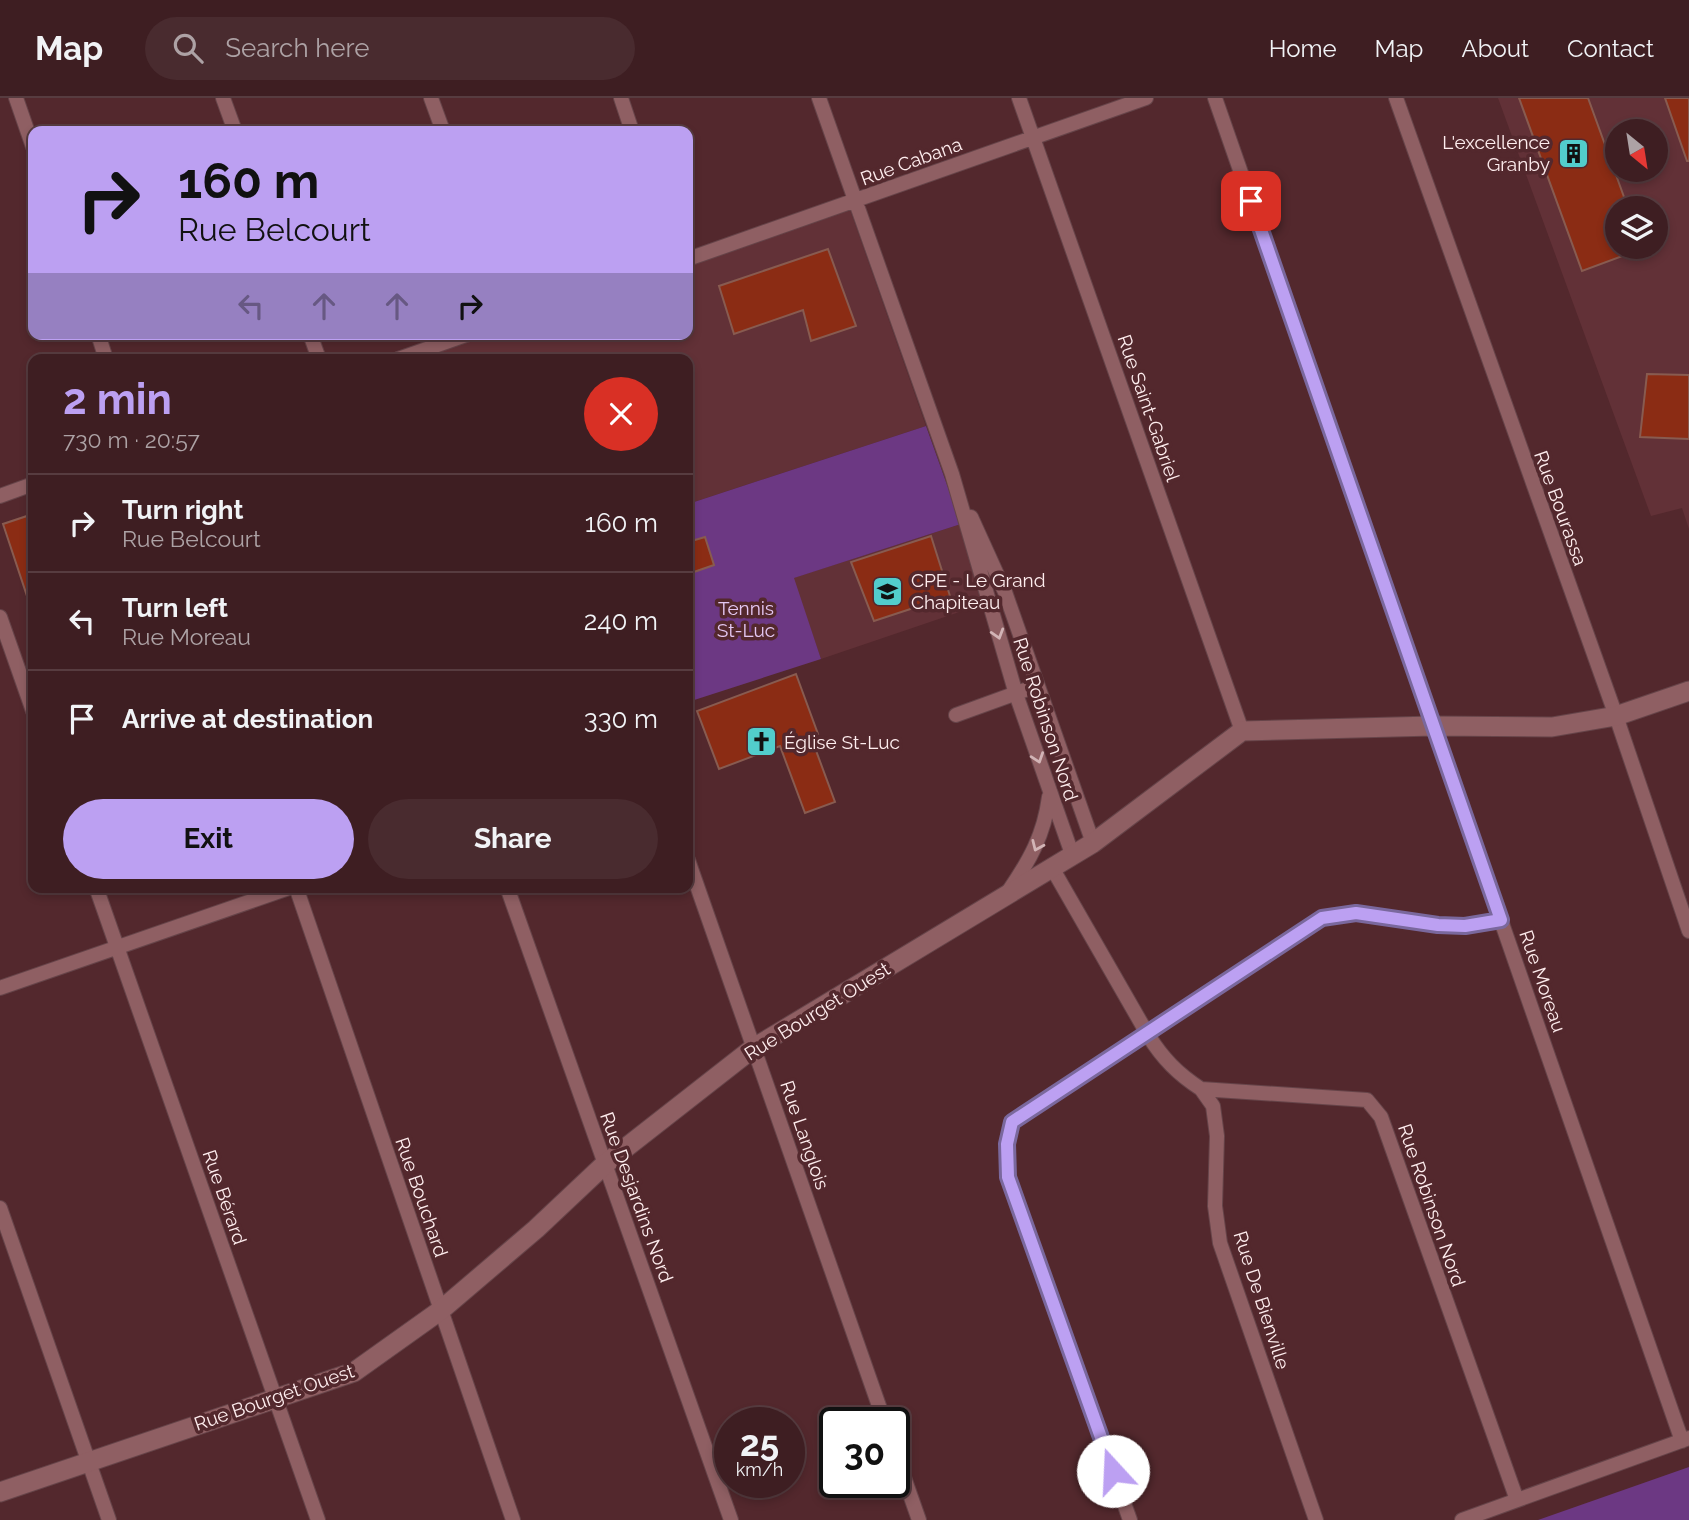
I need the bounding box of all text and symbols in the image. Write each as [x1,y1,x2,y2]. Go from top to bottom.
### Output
search box [145,17,635,80]
text: Map [35,29,103,68]
icon: search [169,29,207,67]
text: Search here [225,33,370,63]
text: Home [1269,34,1337,63]
text: Map [1375,34,1423,63]
text: About [1461,34,1529,63]
text: Contact [1567,34,1654,63]
north arrow [1605,119,1668,182]
map controls [1605,119,1668,259]
place label: L'excellence Granby [1442,131,1550,175]
street label: Rue Cabana [857,132,965,190]
building icon: L'excellence Granby [1556,136,1590,170]
text: 160 m [178,152,319,209]
icon: right [63,154,154,245]
pin [1221,171,1281,231]
icon: arrive [1232,182,1270,220]
button: layers [1605,196,1668,259]
text: Rue Belcourt [178,211,371,248]
icon: left [232,287,270,325]
icon: ahead [305,287,343,325]
icon: ahead [378,287,416,325]
icon: right [451,287,489,325]
street label: Rue Saint-Gabriel [1114,332,1185,485]
text: 2 min [63,375,172,424]
button: close [584,377,658,451]
text: 730 m · 20:57 [63,426,200,453]
street label: Rue Bourassa [1530,448,1592,568]
text: Turn right [122,495,243,525]
icon: right [63,504,101,542]
text: 160 m [585,508,658,538]
text: Rue Belcourt [122,525,261,552]
place label: CPE - Le Grand Chapiteau [911,569,1045,613]
school or university icon: CPE - Le Grand Chapiteau [871,574,905,608]
text: Turn left [122,593,228,623]
park label: Tennis St-Luc [717,597,775,641]
icon: left [63,602,101,640]
text: 240 m [584,606,658,636]
text: Rue Moreau [122,623,251,650]
one-way arrow [989,627,1004,639]
street label: Rue Robinson Nord [1009,635,1083,803]
icon: arrive [63,700,101,738]
text: Arrive at destination [122,704,373,734]
text: 330 m [584,704,658,734]
church icon: Église St-Luc [744,725,778,759]
place label: Église St-Luc [784,731,900,753]
one-way arrow [1030,752,1044,764]
button: Exit [63,799,354,879]
button: Share [368,799,658,879]
one-way arrow [1031,839,1045,851]
street label: Rue Moreau [1515,927,1571,1035]
street label: Rue Bourget Ouest [740,957,894,1065]
street label: Rue Langlois [776,1078,834,1192]
street label: Rue Desjardins Nord [596,1109,678,1285]
street label: Rue Robinson Nord [1394,1121,1470,1289]
street label: Rue Bouchard [391,1134,453,1260]
street label: Rue Bérard [199,1147,251,1247]
street label: Rue De Bienville [1229,1228,1295,1372]
street label: Rue Bourget Ouest [191,1359,357,1435]
speed limit sign: 30 [819,1407,910,1498]
text: 25 [740,1423,779,1464]
position arrow [1076,1434,1150,1508]
text: km/h [736,1459,783,1480]

